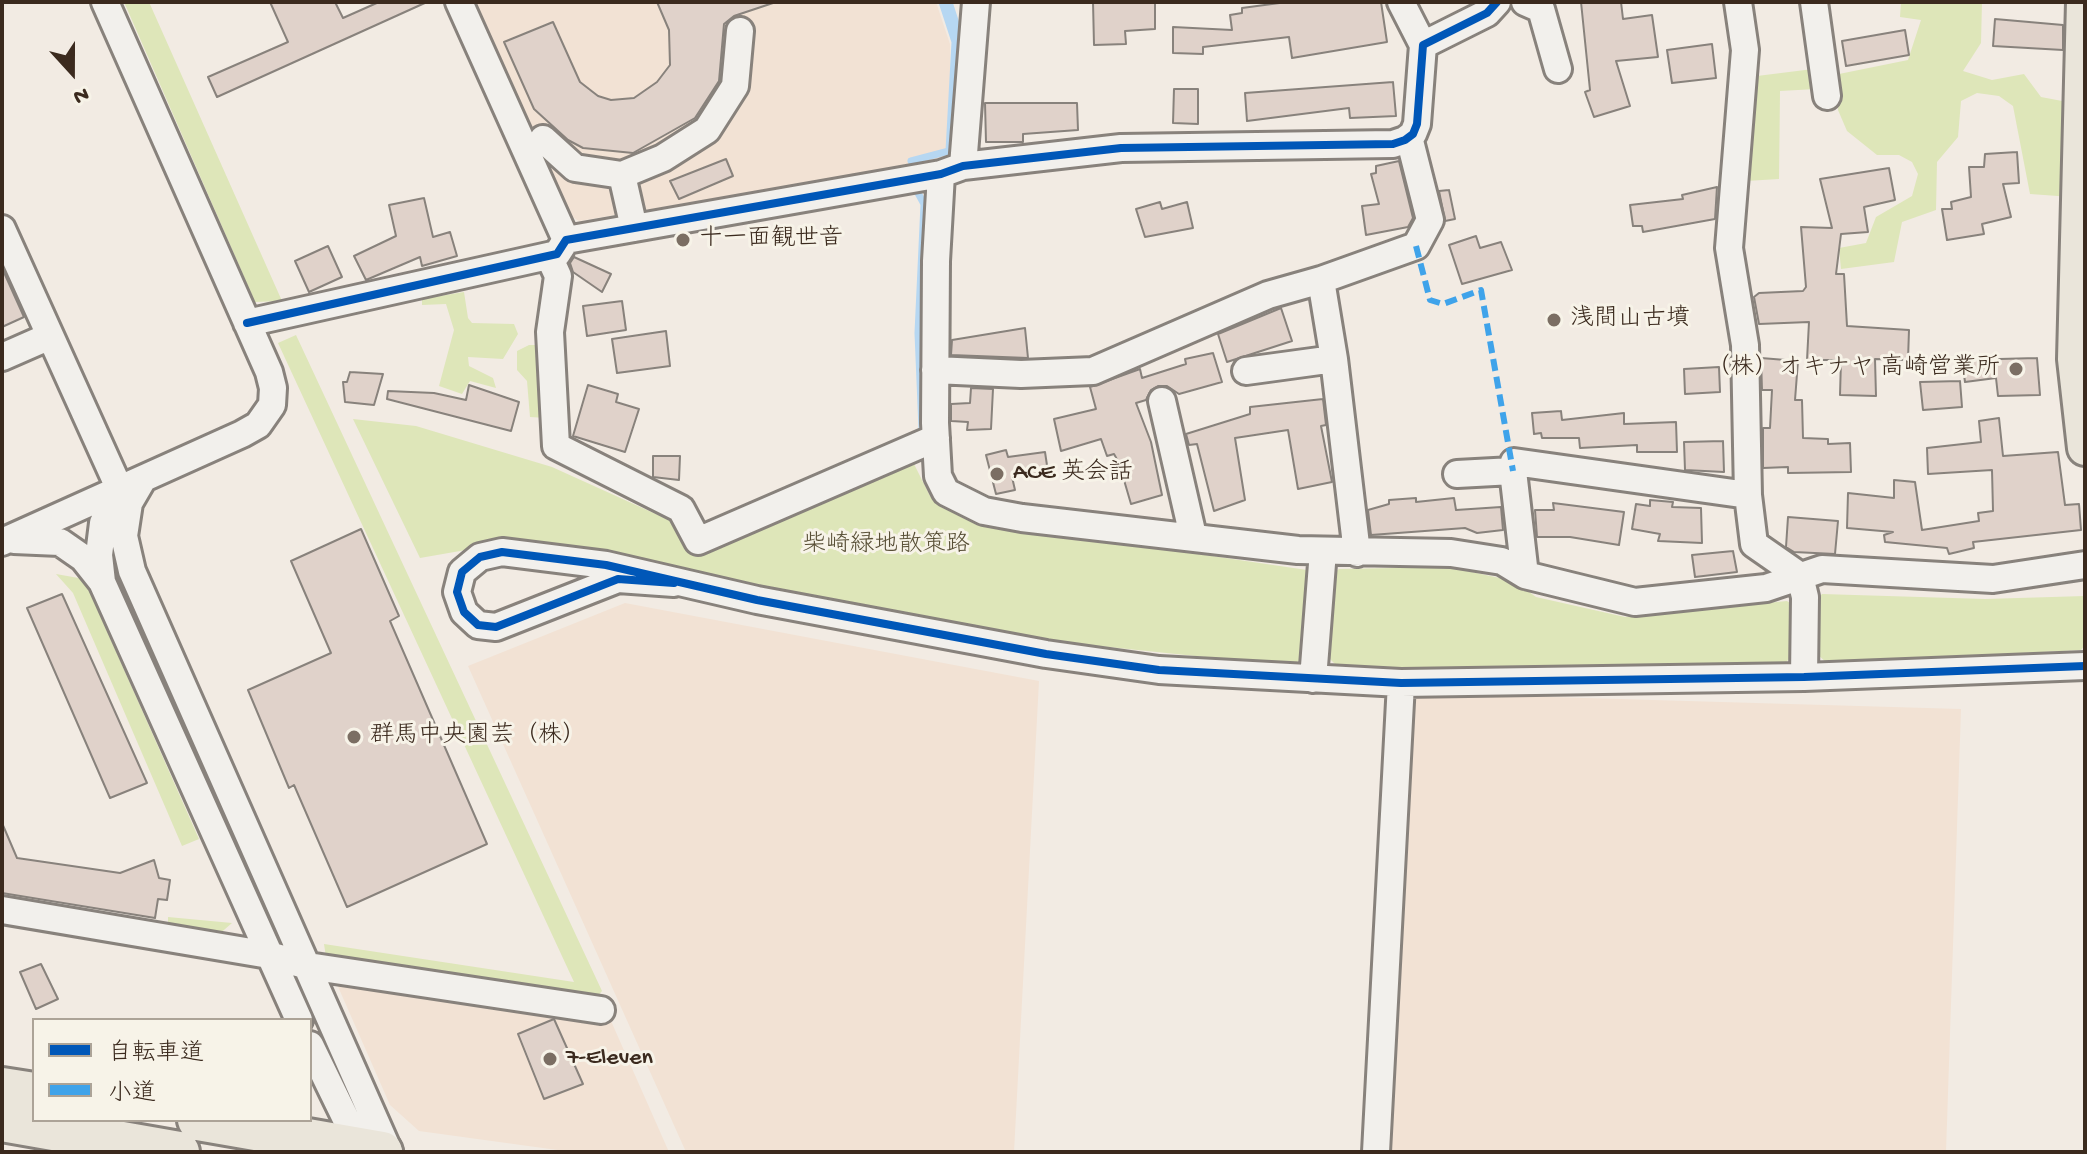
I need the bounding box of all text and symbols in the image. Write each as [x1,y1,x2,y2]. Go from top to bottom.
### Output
north arrow [32,32,112,112]
text: N [69,80,92,109]
place label: 十一面観世音 [699,226,843,254]
marker: 十一面観世音 [674,231,692,249]
place label: 浅間山古墳 [1570,306,1690,334]
marker: 浅間山古墳 [1545,311,1563,329]
place label: （株）オキナヤ 高崎営業所 [1706,355,2000,383]
marker: （株）オキナヤ 高崎営業所 [2007,360,2025,378]
place label: ACE 英会話 [1013,460,1133,488]
marker: ACE 英会話 [988,465,1006,483]
park label: 柴崎緑地散策路 [802,532,970,560]
place label: 群馬中央園芸（株） [370,723,586,751]
marker: 群馬中央園芸（株） [345,728,363,746]
legend [32,1018,312,1122]
text: 自転車道 [108,1040,204,1069]
place label: 7-Eleven [566,1045,653,1073]
marker: 7-Eleven [541,1050,559,1068]
text: 小道 [108,1080,156,1109]

